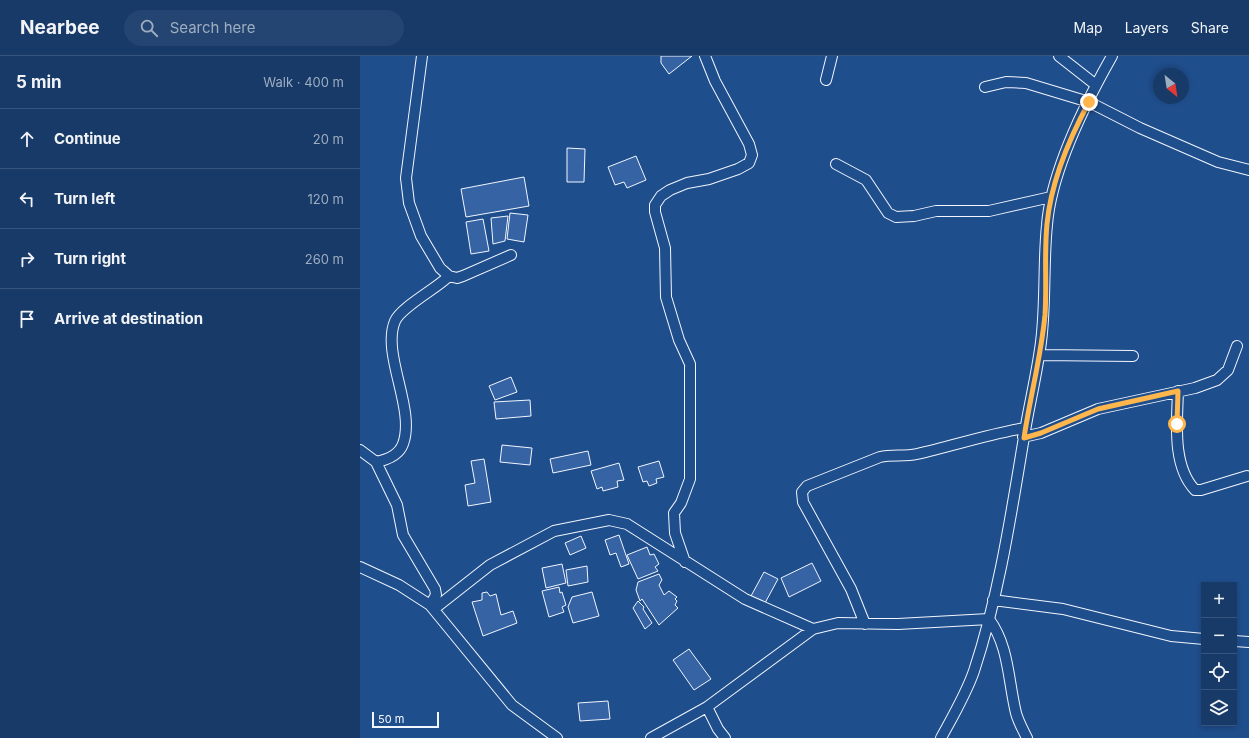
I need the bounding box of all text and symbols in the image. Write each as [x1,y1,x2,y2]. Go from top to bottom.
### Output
search box [124,10,404,46]
text: Nearbee [20,16,100,39]
icon: search [138,17,160,39]
text: Search here [170,18,255,37]
text: Map [1074,19,1103,36]
text: Layers [1125,19,1169,36]
text: Share [1191,19,1229,36]
north arrow [1153,68,1189,104]
text: 5 min [16,72,62,92]
text: Walk · 400 m [263,74,344,90]
route end [1080,93,1098,111]
icon: ahead [16,128,38,150]
text: Continue [54,129,121,148]
text: 20 m [313,131,344,147]
icon: left [16,188,38,210]
text: Turn left [54,189,115,208]
text: 120 m [308,191,344,207]
icon: right [16,248,38,270]
text: Turn right [54,249,126,268]
text: 260 m [305,251,344,267]
icon: arrive [16,308,38,330]
text: Arrive at destination [54,309,203,328]
route start [1168,415,1186,433]
map controls [1201,582,1237,726]
button: + [1201,582,1237,618]
button: − [1201,618,1237,654]
button: locate [1201,654,1237,690]
button: layers [1201,690,1237,726]
scale bar [372,710,439,729]
text: 50 m [378,712,404,726]

